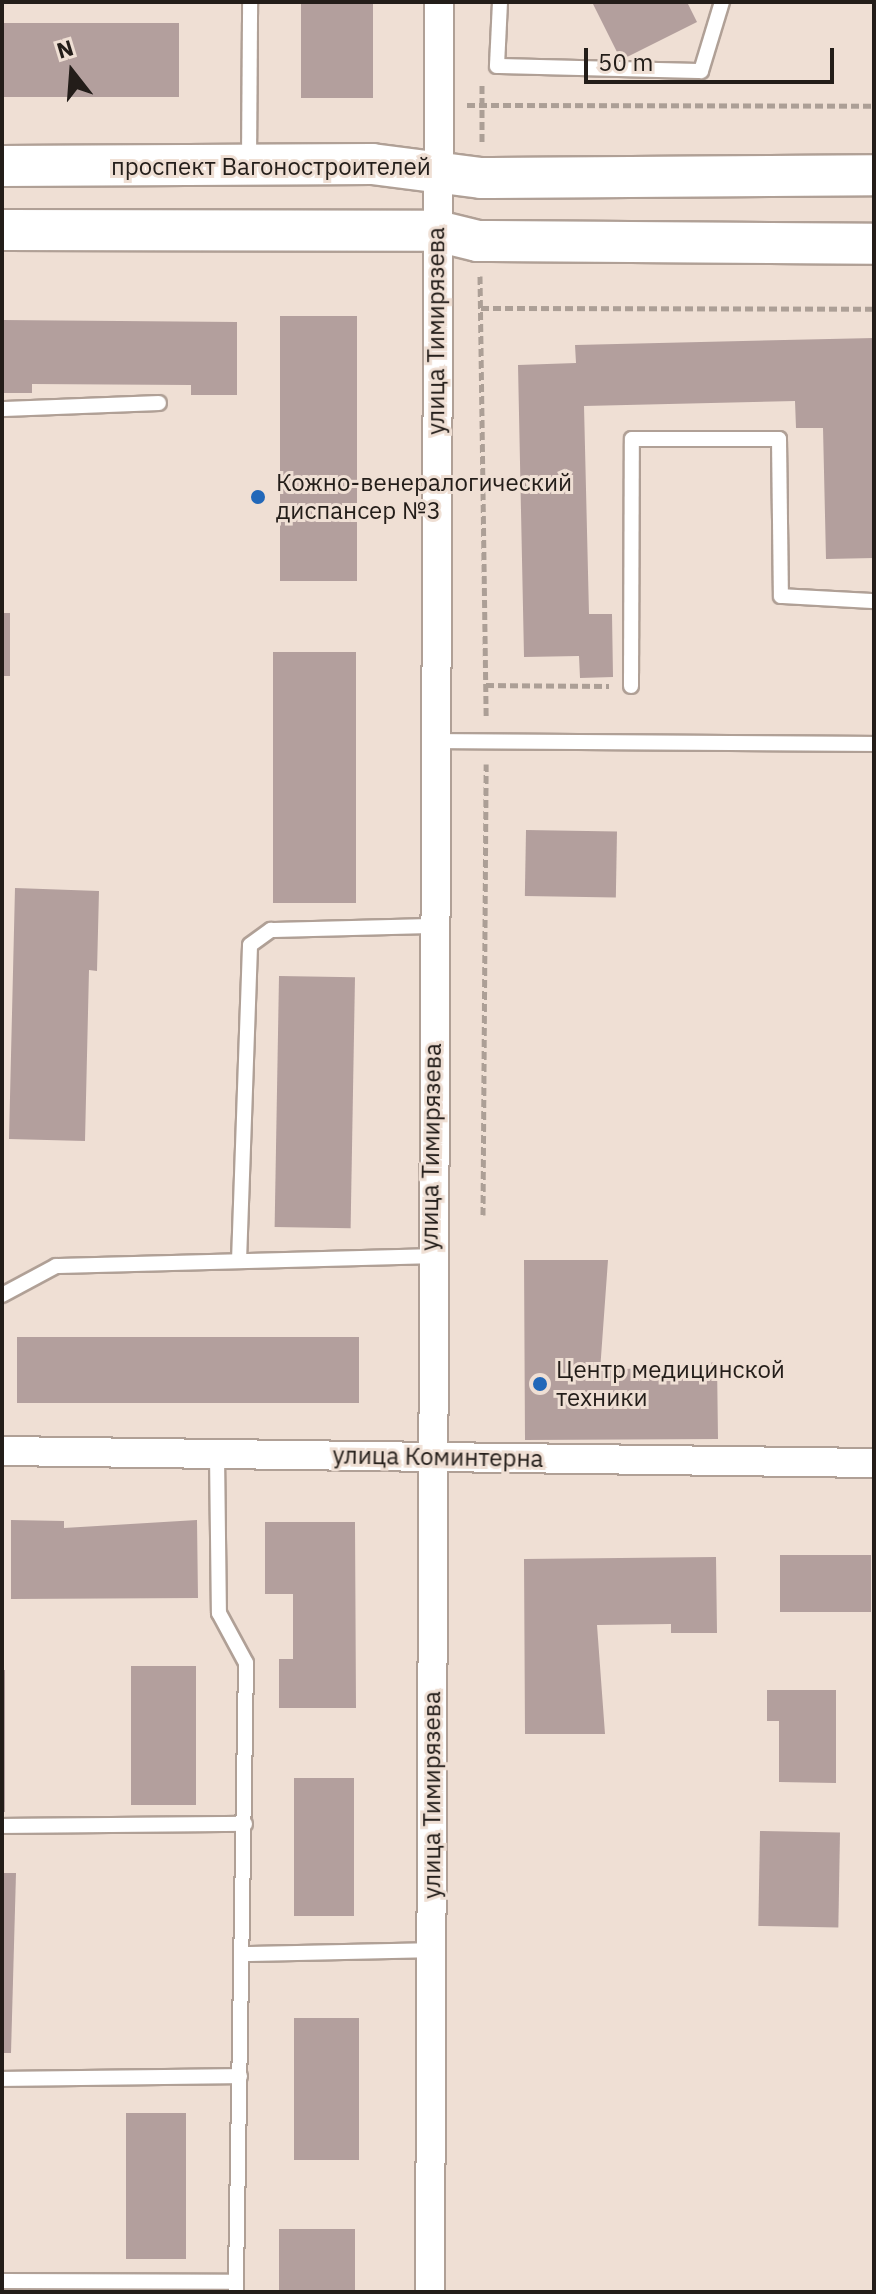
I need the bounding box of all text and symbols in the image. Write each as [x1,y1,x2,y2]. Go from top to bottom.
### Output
north arrow [32,32,112,112]
text: N [53,32,77,65]
scale bar [588,32,838,82]
text: 50 m [598,46,653,78]
street label: проспект Вагоностроителей [111,153,431,181]
street label: улица Тимирязева [422,227,450,435]
place label: Кожно-венералогический диспансер №3 [276,469,572,525]
marker: Кожно-венералогический диспансер №3 [247,486,269,508]
street label: улица Тимирязева [415,1043,447,1251]
place label: Центр медицинской техники [556,1356,785,1412]
marker: Центр медицинской техники [531,1375,549,1393]
street label: улица Коминтерна [332,1441,544,1473]
street label: улица Тимирязева [418,1691,446,1899]

